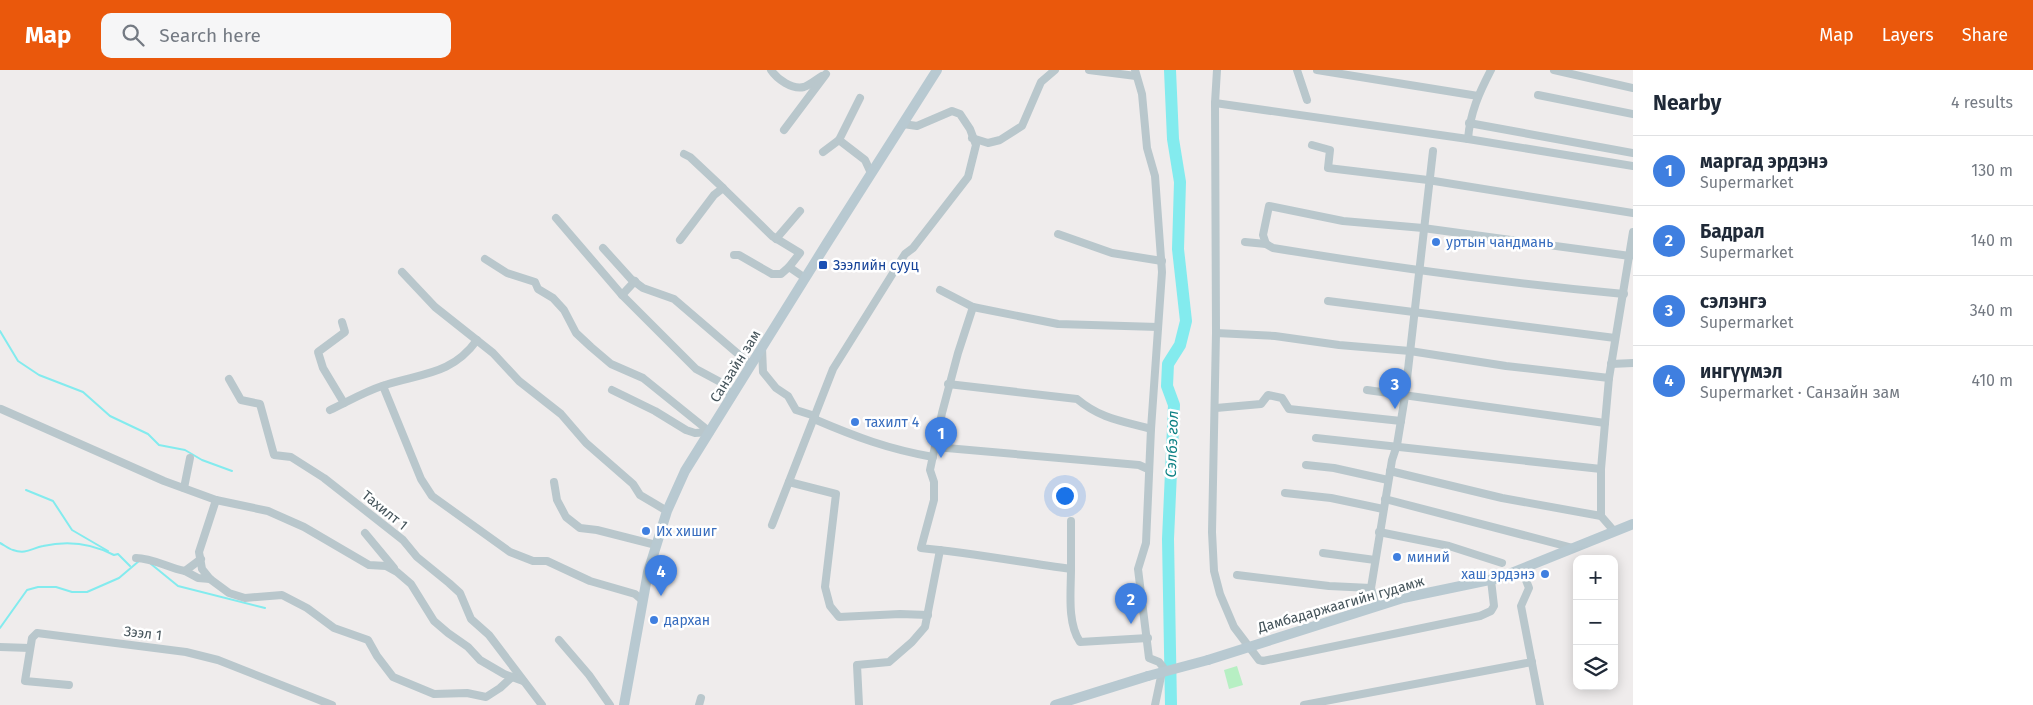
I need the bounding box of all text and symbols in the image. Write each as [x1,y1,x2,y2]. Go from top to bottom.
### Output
search box [101,13,451,58]
text: Map [25,21,71,49]
icon: search [119,21,147,49]
text: Search here [159,24,261,47]
text: Map [1819,24,1854,46]
text: Layers [1882,24,1934,46]
text: Share [1962,24,2008,46]
text: Nearby [1653,90,1721,116]
text: 4 results [1951,93,2013,112]
text: маргад эрдэнэ [1700,150,1828,173]
text: 1 [1665,161,1673,180]
text: 130 m [1971,161,2013,180]
text: Supermarket [1700,173,1794,192]
text: Бадрал [1700,220,1765,243]
text: 2 [1665,231,1673,250]
text: 140 m [1971,231,2013,250]
place label: уртын чандмань [1446,234,1554,251]
marker: уртын чандмань [1430,236,1442,248]
text: Supermarket [1700,243,1794,262]
place label: Зээлийн сууц [833,257,919,274]
marker: Зээлийн сууц [817,259,829,271]
text: сэлэнгэ [1700,290,1767,313]
text: 3 [1665,301,1673,320]
text: 340 m [1970,301,2013,320]
text: Supermarket [1700,313,1794,332]
street label: Санзайн зам [706,327,764,406]
text: ингүүмэл [1700,360,1783,383]
pin: 3 [1379,368,1411,409]
text: 4 [1664,371,1674,390]
text: 410 m [1972,371,2013,390]
text: Supermarket · Санзайн зам [1700,383,1900,402]
water label: Сэлбэ гол [1162,410,1182,478]
place label: тахилт 4 [865,414,920,431]
marker: тахилт 4 [849,416,861,428]
pin: 1 [925,417,957,458]
your location [1052,483,1078,509]
street label: Тахилт 1 [359,487,411,534]
place label: Их хишиг [656,523,717,540]
marker: Их хишиг [640,525,652,537]
place label: миний [1407,549,1450,566]
marker: миний [1391,551,1403,563]
pin: 4 [645,555,677,596]
map controls [1573,555,1618,690]
button: + [1573,555,1618,600]
place label: хаш эрдэнэ [1461,566,1535,583]
marker: хаш эрдэнэ [1539,568,1551,580]
street label: Дамбадаржаагийн гудамж [1255,573,1426,637]
pin: 2 [1115,583,1147,624]
button: − [1573,600,1618,645]
place label: дархан [664,612,710,629]
marker: дархан [648,614,660,626]
street label: Зээл 1 [123,623,163,644]
button: layers [1573,645,1618,690]

